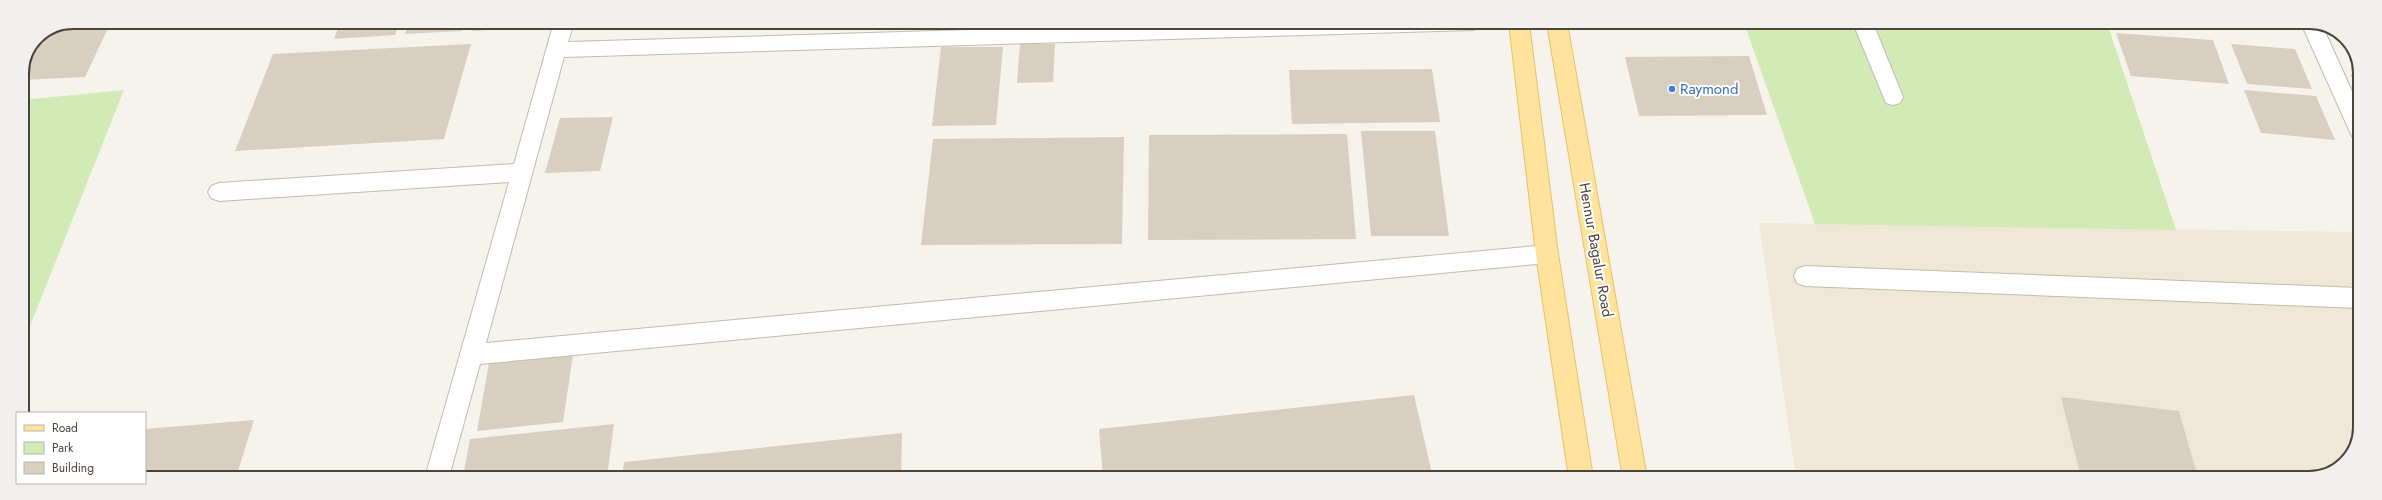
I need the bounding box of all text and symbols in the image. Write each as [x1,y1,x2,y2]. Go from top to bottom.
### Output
place label: Raymond [1680,78,1738,100]
marker: Raymond [1667,84,1677,94]
street label: Hennur Bagalur Road [1573,181,1619,319]
legend [16,412,146,484]
text: Road [52,419,78,437]
text: Park [52,439,74,457]
text: Building [52,459,94,477]

